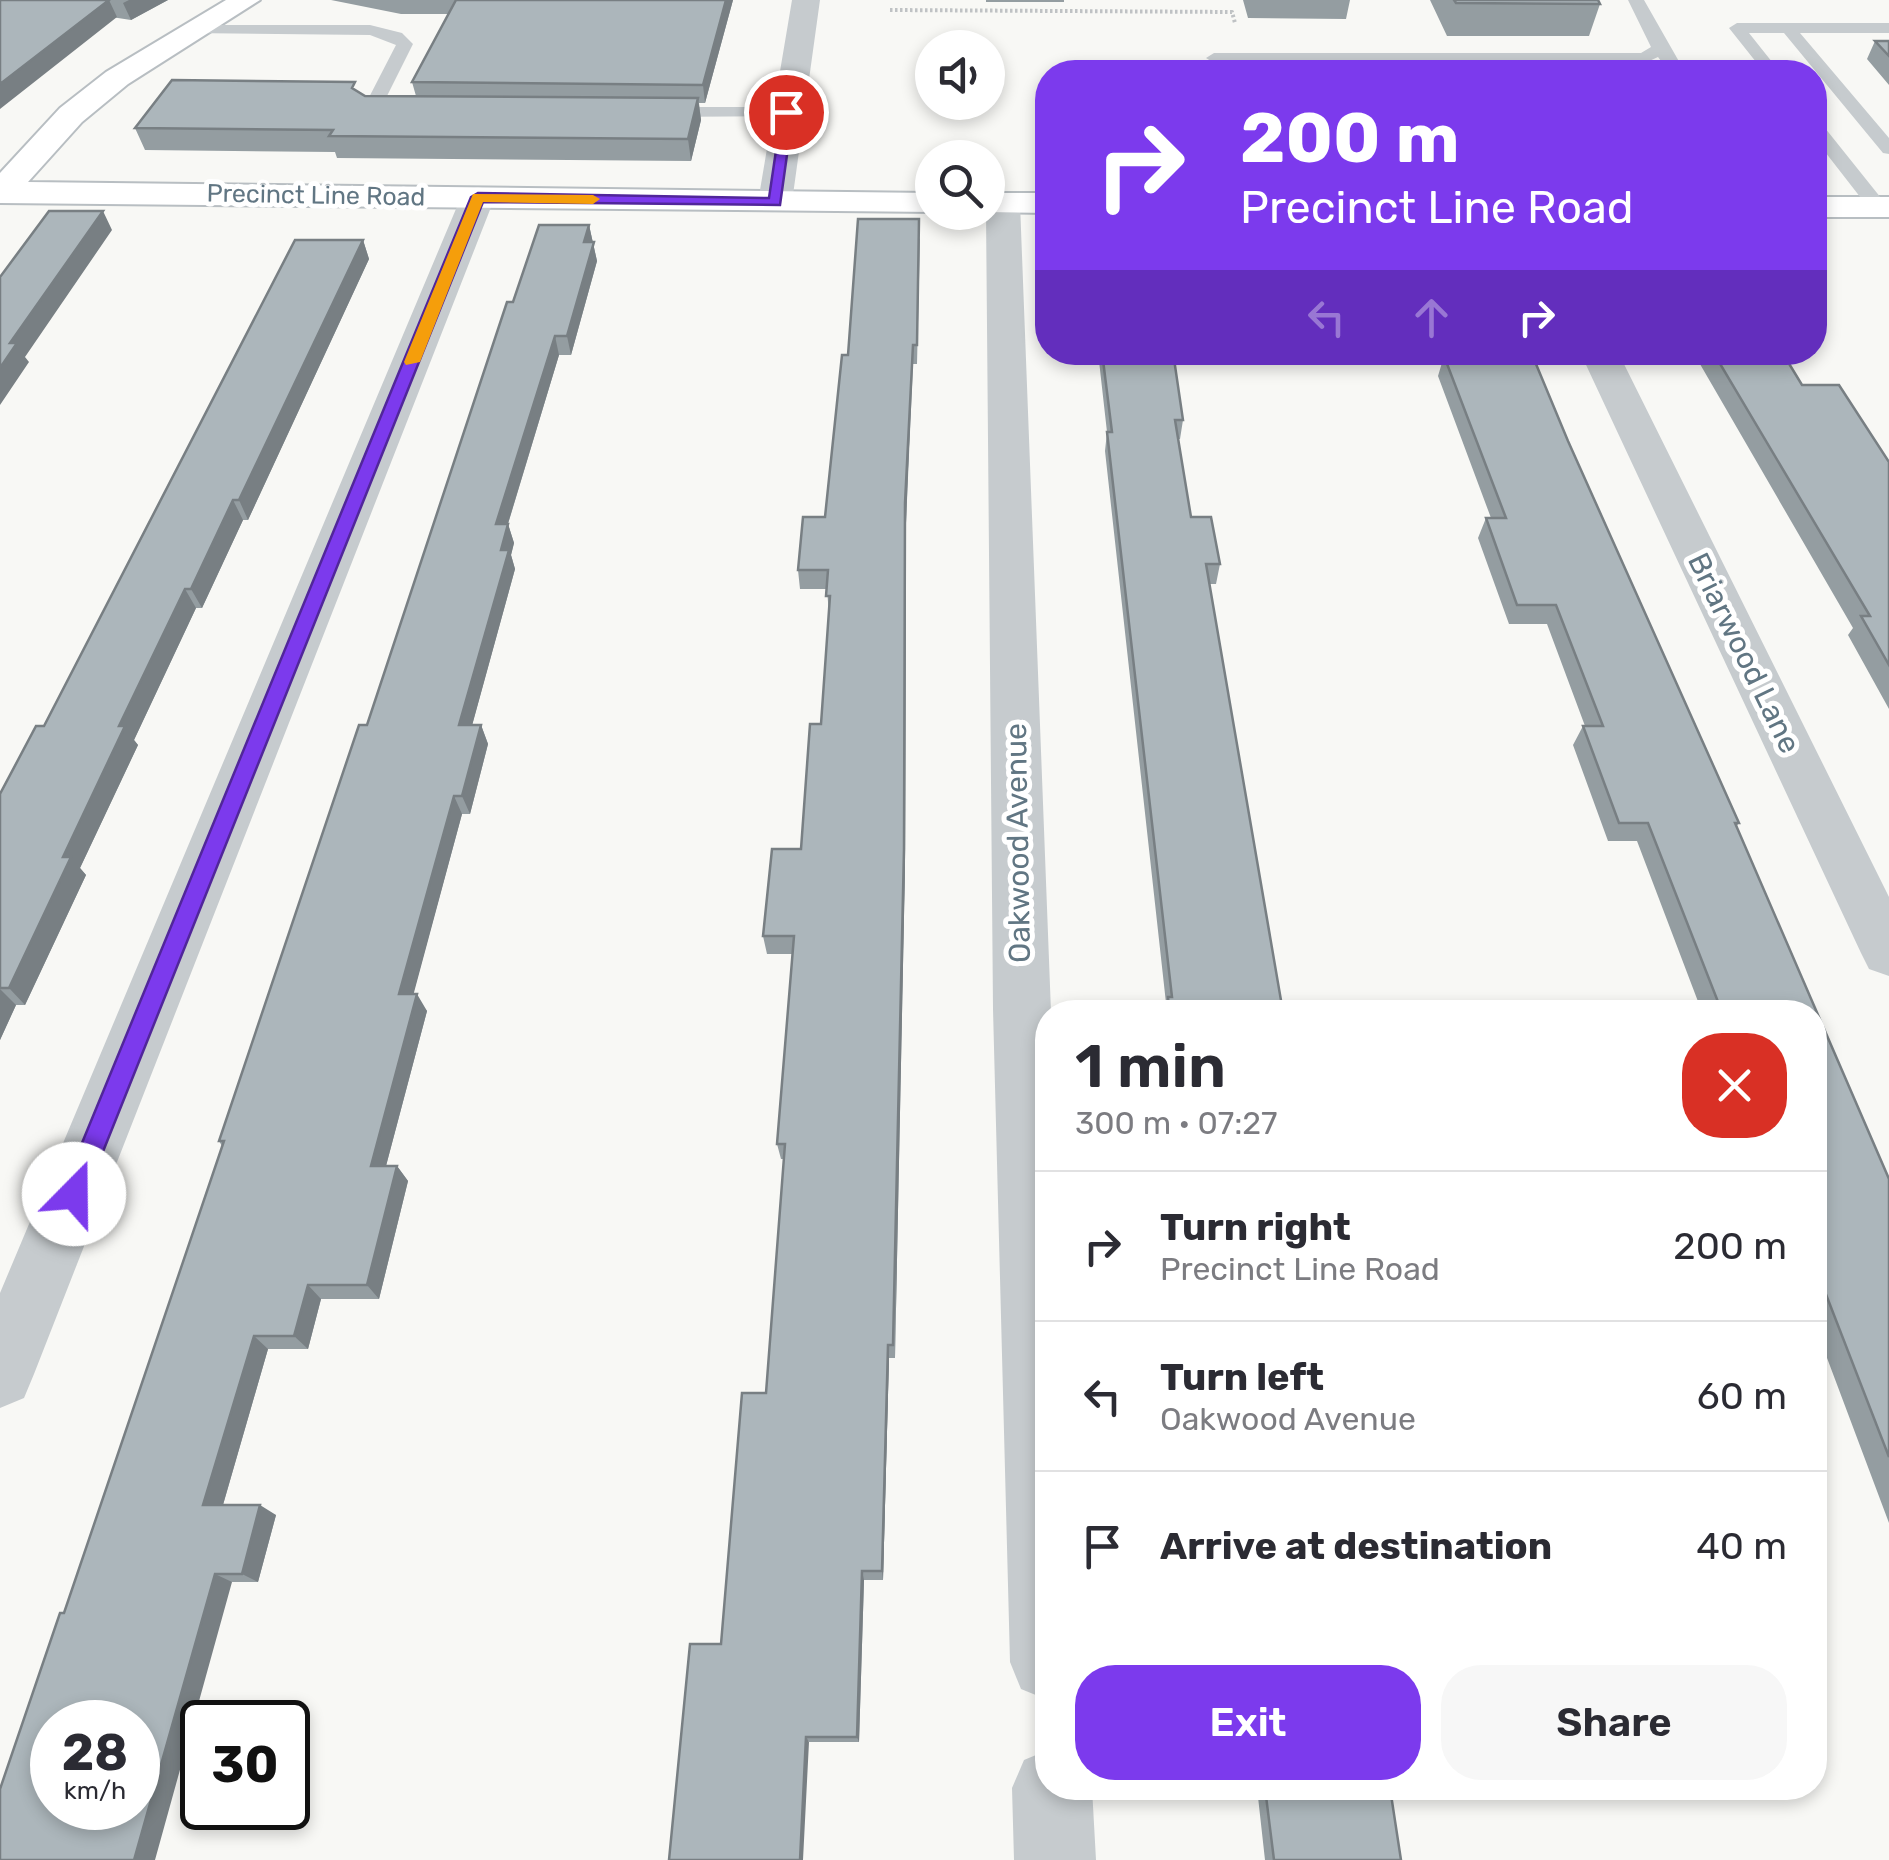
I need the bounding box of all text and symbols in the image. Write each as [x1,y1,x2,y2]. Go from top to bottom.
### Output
map controls [915,30,1005,230]
button: sound [915,30,1005,120]
pin [744,70,829,155]
icon: arrive [759,85,814,140]
text: 200 m [1240,97,1460,180]
icon: right [1075,100,1205,230]
button: search [915,140,1005,230]
street label: Precinct Line Road [206,179,426,211]
text: Precinct Line Road [1240,181,1634,234]
icon: left [1299,290,1354,345]
icon: ahead [1404,290,1459,345]
icon: right [1509,290,1564,345]
street label: Briarwood Lane [1680,547,1808,759]
street label: Oakwood Avenue [998,723,1038,963]
text: 1 min [1075,1031,1226,1102]
button: close [1682,1033,1787,1138]
text: 300 m · 07:27 [1075,1104,1278,1142]
position arrow [22,1142,126,1246]
text: Turn right [1160,1204,1351,1250]
icon: right [1075,1219,1130,1274]
text: 200 m [1673,1223,1787,1269]
text: Precinct Line Road [1160,1250,1440,1288]
text: Turn left [1160,1354,1324,1400]
icon: left [1075,1369,1130,1424]
text: 60 m [1697,1373,1787,1419]
text: Oakwood Avenue [1160,1400,1416,1438]
icon: arrive [1075,1519,1130,1574]
text: Arrive at destination [1160,1523,1552,1569]
text: 40 m [1696,1523,1787,1569]
button: Exit [1075,1665,1421,1780]
button: Share [1441,1665,1787,1780]
speed limit sign: 30 [180,1700,310,1830]
text: 28 [62,1723,128,1783]
text: km/h [64,1776,126,1805]

